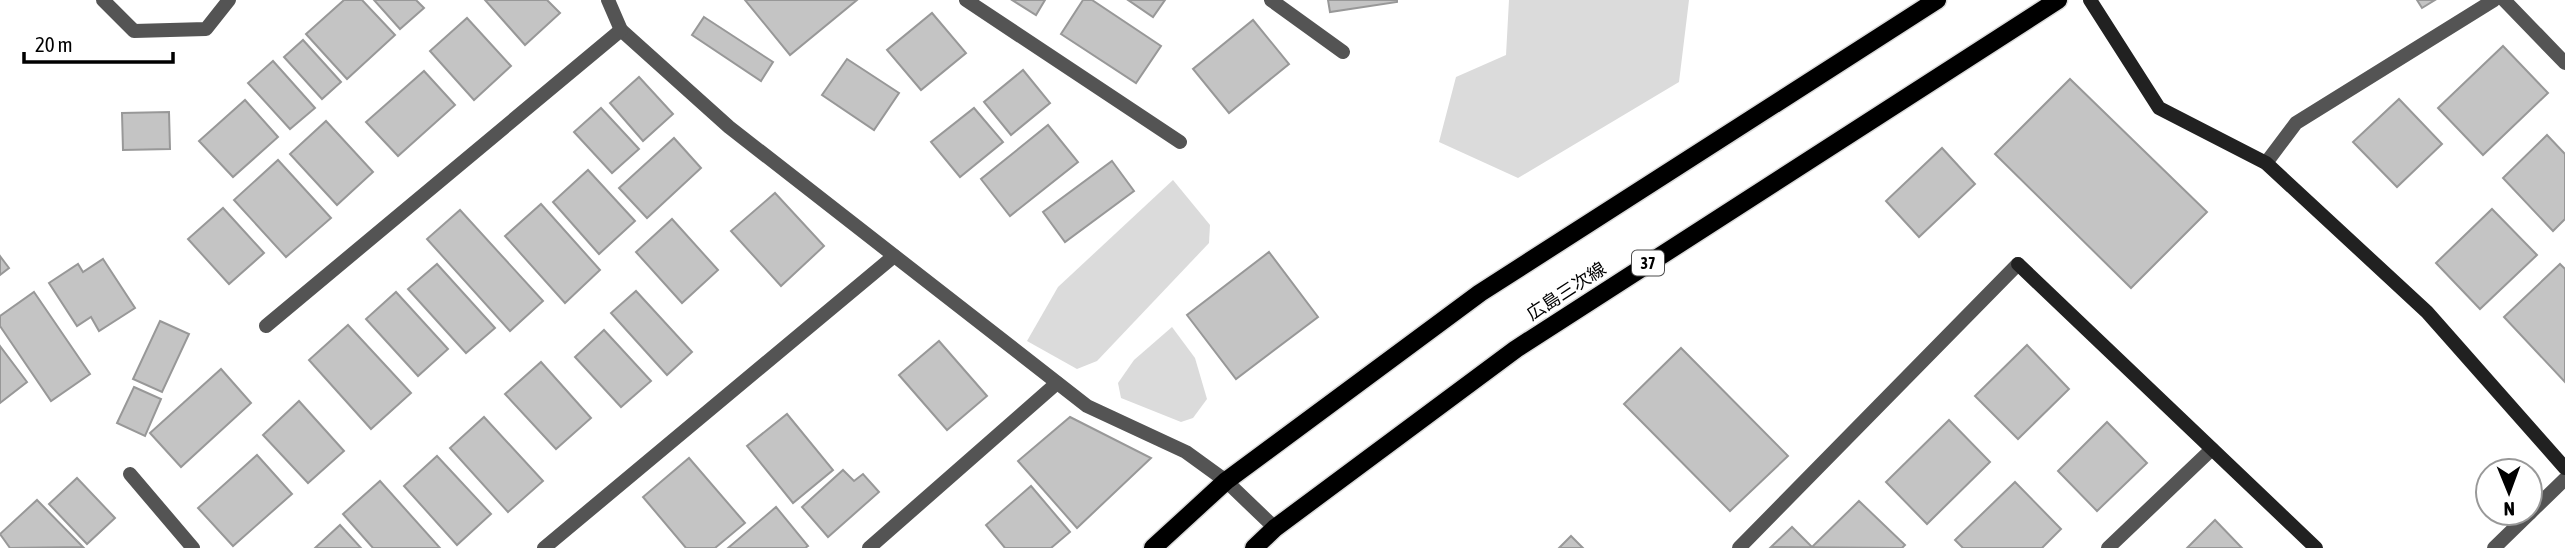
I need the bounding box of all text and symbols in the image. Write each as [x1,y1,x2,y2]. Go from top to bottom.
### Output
scale bar [24,21,173,65]
text: 20 m [35,32,73,56]
road number: 37 [1632,250,1664,276]
street label: 広島三次線 [1523,258,1609,324]
north arrow [2474,457,2544,527]
text: N [2503,498,2515,520]

